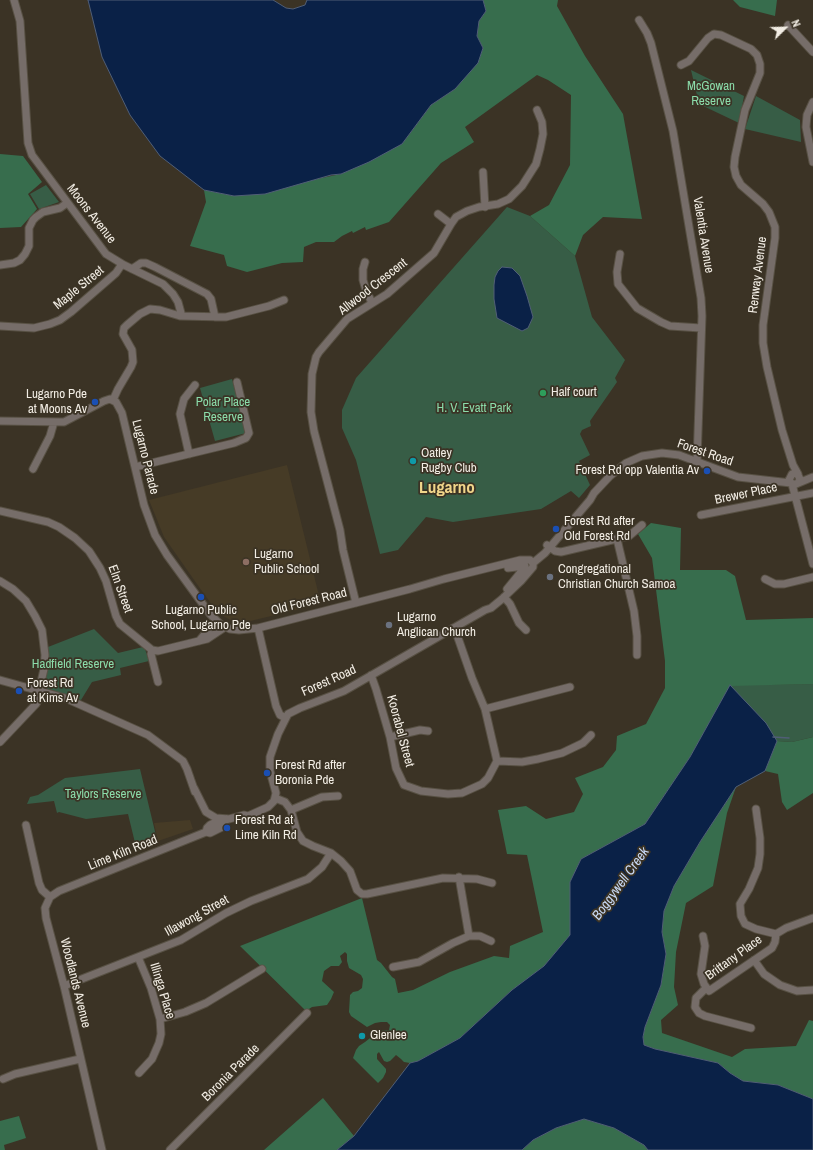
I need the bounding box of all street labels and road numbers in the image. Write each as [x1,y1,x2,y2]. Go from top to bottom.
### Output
street label: Moons Avenue [63,181,119,247]
street label: Valentia Avenue [689,196,717,274]
street label: Renway Avenue [746,236,770,314]
street label: Allwood Crescent [336,255,410,319]
street label: Maple Street [51,263,107,313]
street label: Lugarno Parade [128,418,162,496]
street label: Forest Road [675,436,735,470]
street label: Brewer Place [713,480,779,508]
street label: Elm Street [104,563,136,615]
street label: Old Forest Road [269,585,349,619]
street label: Forest Road [299,662,359,700]
street label: Koorabel Street [383,693,417,769]
street label: Lime Kiln Road [86,832,160,874]
street label: Illawong Street [162,892,232,940]
street label: Brittany Place [703,932,765,984]
street label: Woodlands Avenue [56,936,94,1030]
street label: Illinga Place [146,961,178,1021]
street label: Boronia Parade [199,1041,263,1105]

